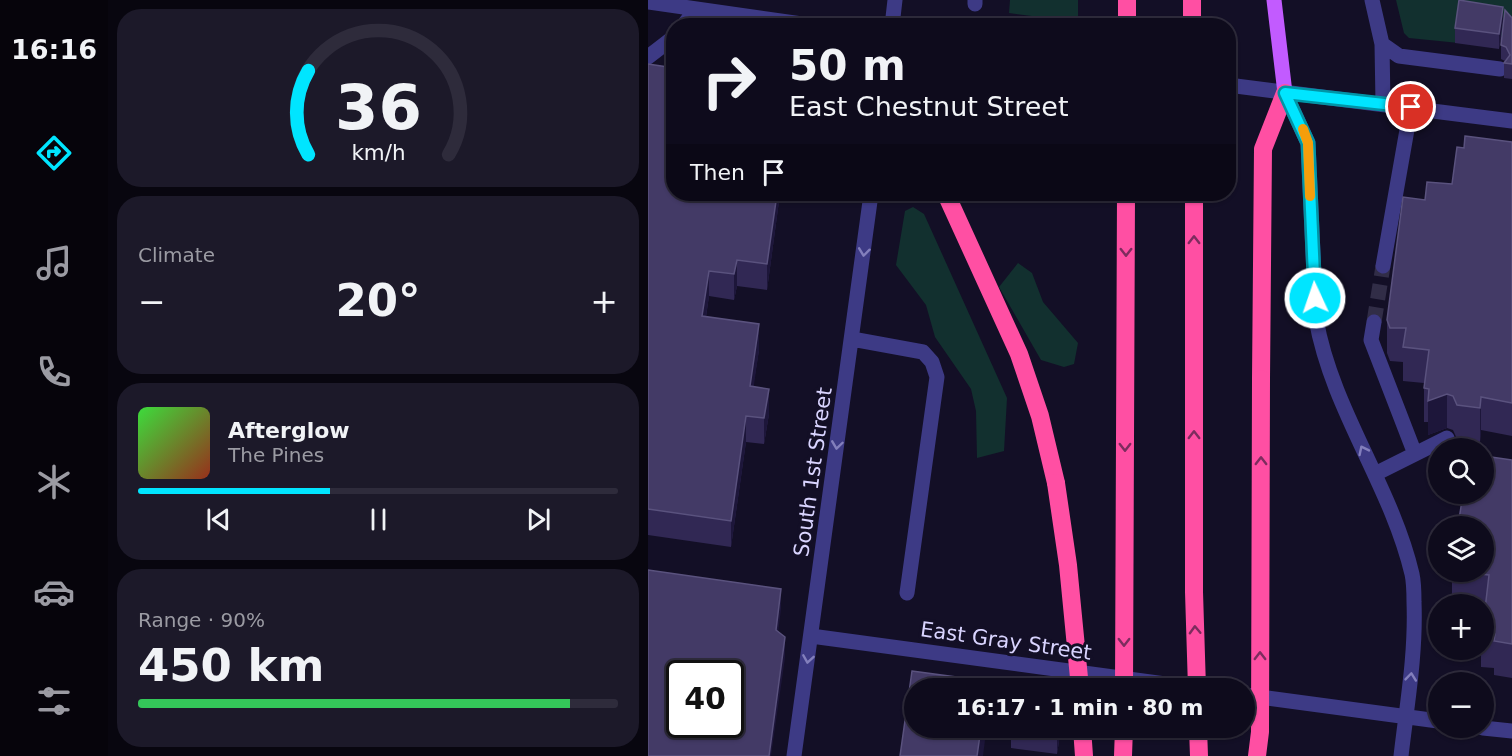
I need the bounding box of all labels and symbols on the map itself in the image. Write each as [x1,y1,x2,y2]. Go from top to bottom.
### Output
pin [1385,81,1436,132]
one-way arrow [1188,236,1200,245]
one-way arrow [858,247,870,256]
one-way arrow [1120,247,1132,256]
position arrow [1283,266,1347,330]
street label: South 1st Street [789,386,837,558]
one-way arrow [1188,431,1200,440]
one-way arrow [832,440,844,449]
one-way arrow [1119,442,1131,451]
one-way arrow [1359,446,1371,457]
one-way arrow [1255,456,1267,465]
street label: East Gray Street [919,617,1093,665]
one-way arrow [1188,626,1201,635]
one-way arrow [1118,637,1131,646]
one-way arrow [1254,651,1266,660]
one-way arrow [802,653,815,663]
speed limit sign: 40 [666,660,744,738]
one-way arrow [1404,673,1417,682]

